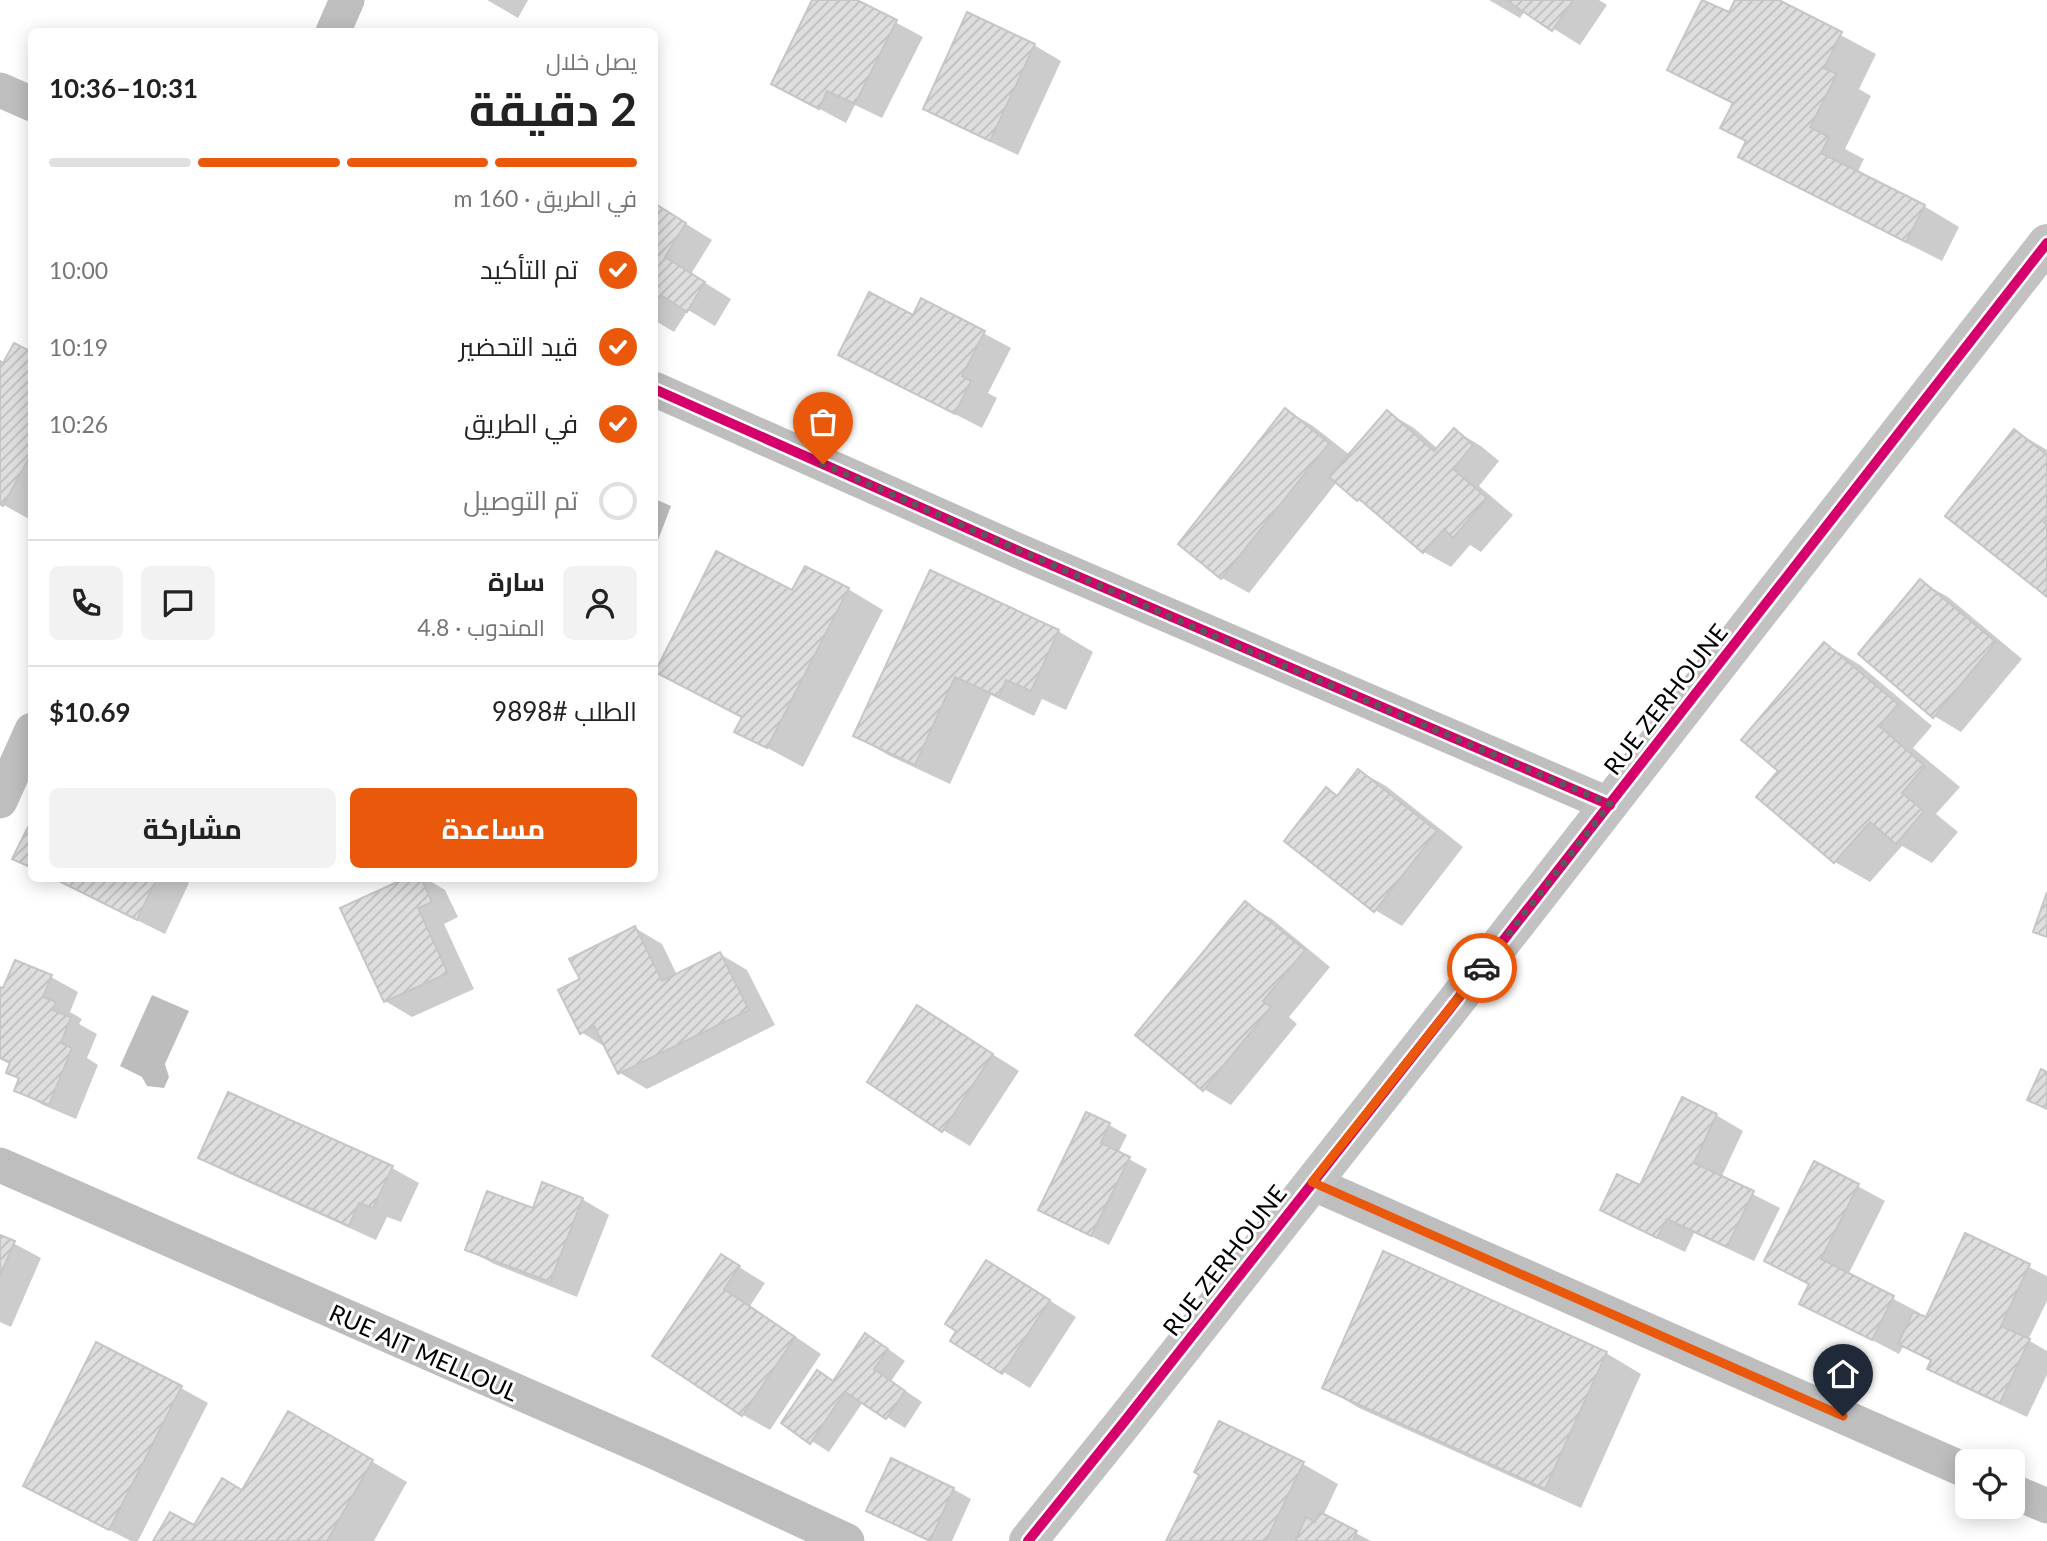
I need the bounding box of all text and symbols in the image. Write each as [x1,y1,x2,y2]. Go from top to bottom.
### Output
text: يصل خلال [546,47,637,75]
text: 10:31–10:36 [49,72,198,104]
text: 2 دقيقة [469,81,637,136]
text: في الطريق · 160 m [454,184,637,212]
icon: check [599,251,637,289]
text: تم التأكيد [480,253,578,285]
text: 10:00 [49,256,108,284]
icon: check [599,328,637,366]
text: قيد التحضير [459,330,578,362]
text: 10:19 [49,333,108,361]
pin [793,392,853,464]
icon: bag [804,403,842,441]
icon: check [599,405,637,443]
text: في الطريق [464,407,578,439]
text: 10:26 [49,410,108,438]
text: تم التوصيل [463,484,578,516]
text: سارة [488,565,545,597]
button: phone [49,566,123,640]
button: chat [141,566,215,640]
button: person [563,566,637,640]
text: المندوب · 4.8 [417,613,545,641]
street label: RUE ZERHOUNE [1597,618,1733,780]
text: الطلب #9898 [492,695,637,727]
text: $10.69 [49,696,131,728]
button: مشاركة [49,788,336,868]
button: مساعدة [350,788,637,868]
courier [1447,933,1517,1003]
icon: car [1463,949,1501,987]
street label: RUE ZERHOUNE [1156,1179,1292,1341]
street label: RUE AIT MELLOUL [325,1297,523,1407]
pin [1813,1344,1873,1416]
icon: home [1824,1355,1862,1393]
map controls [1955,1449,2025,1519]
button: locate [1955,1449,2025,1519]

